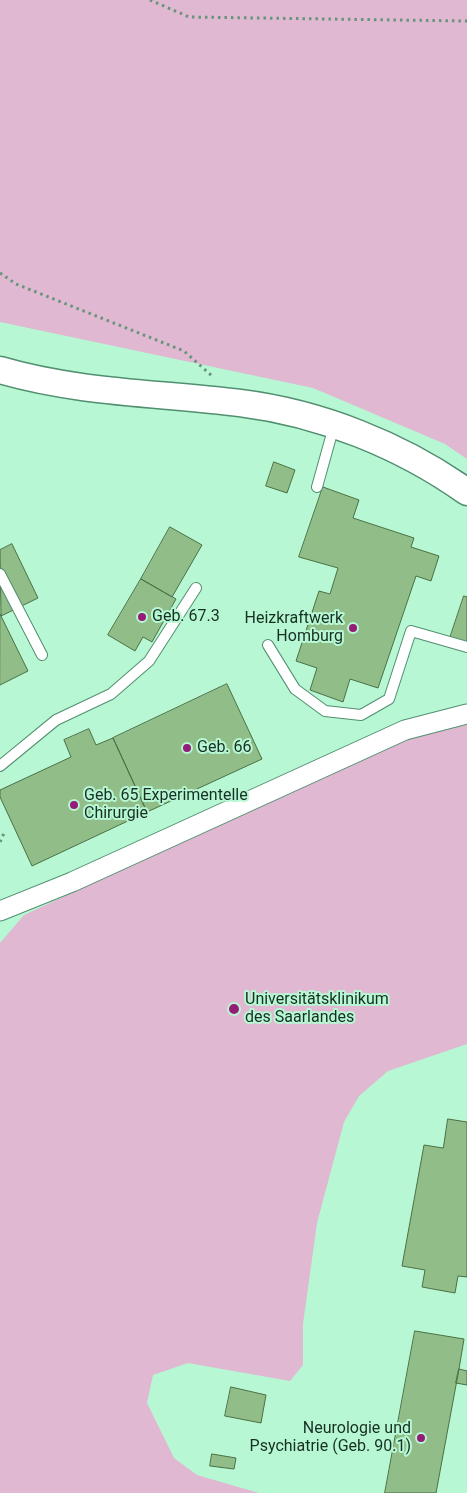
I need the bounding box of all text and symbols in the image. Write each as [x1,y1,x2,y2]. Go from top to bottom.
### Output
place label: Geb. 67.3 [152,607,220,627]
place label: Heizkraftwerk Homburg [245,609,343,647]
marker: Geb. 67.3 [136,611,148,623]
marker: Heizkraftwerk Homburg [347,622,359,634]
place label: Geb. 66 [197,738,252,758]
marker: Geb. 66 [181,742,193,754]
place label: Geb. 65 Experimentelle Chirurgie [84,786,248,824]
marker: Geb. 65 Experimentelle Chirurgie [68,799,80,811]
place label: Universitätsklinikum des Saarlandes [245,990,389,1028]
marker: Universitätsklinikum des Saarlandes [227,1002,241,1016]
place label: Neurologie und Psychiatrie (Geb. 90.1) [250,1419,411,1457]
marker: Neurologie und Psychiatrie (Geb. 90.1) [415,1432,427,1444]

